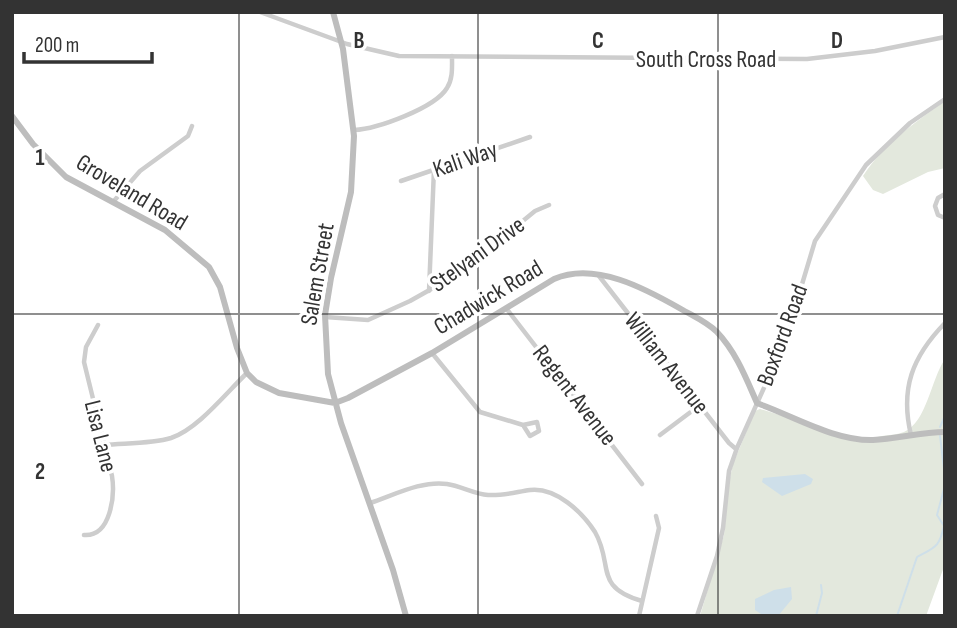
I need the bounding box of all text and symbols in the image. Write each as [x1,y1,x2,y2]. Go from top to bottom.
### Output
scale bar [24,21,152,65]
text: B [354,27,365,55]
text: C [592,27,604,55]
text: D [831,27,843,55]
text: 200 m [35,33,79,58]
street label: South Cross Road [636,45,776,74]
street label: Kali Way [429,135,501,184]
text: 1 [35,144,45,172]
street label: Groveland Road [71,148,193,237]
street label: Stelyani Drive [424,210,530,299]
street label: Salem Street [294,221,341,328]
street label: Chadwick Road [429,254,548,341]
street label: Boxford Road [751,280,814,390]
street label: William Avenue [618,307,715,420]
street label: Regent Avenue [526,339,623,451]
street label: Lisa Lane [78,397,123,475]
text: 2 [35,458,45,486]

